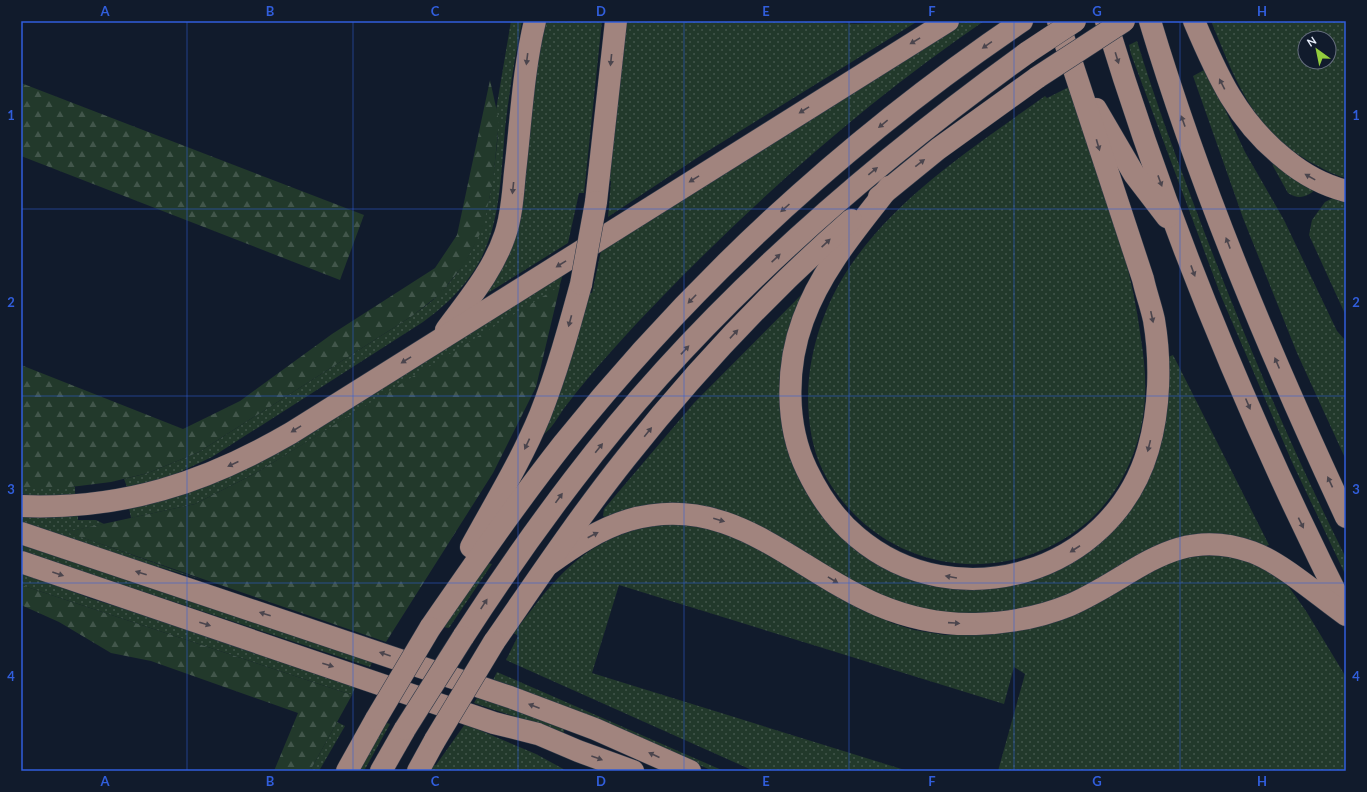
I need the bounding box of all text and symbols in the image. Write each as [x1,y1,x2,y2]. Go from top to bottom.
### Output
text: A [99,3,110,19]
text: B [266,3,275,19]
text: C [431,3,440,19]
text: D [596,3,606,19]
text: E [762,3,770,19]
text: F [928,3,936,19]
text: G [1092,3,1102,19]
text: H [1257,3,1267,19]
north arrow [1297,30,1337,70]
text: N [1304,33,1318,49]
one-way arrow [909,38,921,45]
one-way arrow [982,41,992,49]
one-way arrow [524,53,530,65]
one-way arrow [1114,53,1120,65]
one-way arrow [608,54,614,66]
one-way arrow [1218,78,1225,89]
one-way arrow [799,106,810,114]
text: 1 [7,107,15,123]
text: 1 [1352,107,1360,123]
one-way arrow [1179,114,1185,126]
one-way arrow [878,119,889,128]
one-way arrow [1095,139,1101,151]
one-way arrow [915,159,926,168]
one-way arrow [868,167,879,176]
one-way arrow [1304,173,1316,180]
one-way arrow [1158,175,1164,187]
one-way arrow [688,176,700,183]
one-way arrow [510,182,517,194]
one-way arrow [780,204,790,213]
one-way arrow [1224,236,1230,248]
one-way arrow [821,238,831,248]
one-way arrow [771,253,781,262]
one-way arrow [555,260,567,267]
one-way arrow [1190,265,1196,277]
text: 2 [7,294,15,310]
one-way arrow [687,294,697,304]
text: 2 [1352,294,1360,310]
one-way arrow [1150,311,1156,323]
one-way arrow [567,315,573,328]
one-way arrow [729,329,738,339]
one-way arrow [680,345,690,355]
one-way arrow [401,356,411,364]
one-way arrow [1274,357,1280,369]
one-way arrow [1245,398,1251,409]
one-way arrow [291,425,301,433]
one-way arrow [643,426,652,437]
one-way arrow [524,438,530,449]
one-way arrow [1146,440,1152,452]
one-way arrow [595,442,603,453]
one-way arrow [227,461,238,467]
one-way arrow [1326,475,1332,487]
text: 3 [7,481,15,497]
text: 3 [1352,481,1360,497]
one-way arrow [555,493,564,504]
one-way arrow [713,517,725,523]
one-way arrow [1298,517,1304,528]
one-way arrow [587,532,599,538]
one-way arrow [1069,545,1080,553]
one-way arrow [135,570,147,576]
one-way arrow [52,571,64,577]
one-way arrow [945,574,957,580]
one-way arrow [827,577,839,584]
one-way arrow [480,599,488,609]
one-way arrow [258,610,270,616]
one-way arrow [948,620,960,627]
one-way arrow [199,621,211,627]
one-way arrow [378,651,390,657]
one-way arrow [323,663,335,669]
text: 4 [7,668,15,684]
text: 4 [1352,668,1360,684]
one-way arrow [527,703,539,709]
one-way arrow [648,752,660,758]
one-way arrow [591,756,603,762]
text: A [99,773,110,789]
text: B [266,773,275,789]
text: C [431,773,440,789]
text: D [596,773,606,789]
text: E [762,773,770,789]
text: F [928,773,936,789]
text: G [1092,773,1102,789]
text: H [1257,773,1267,789]

